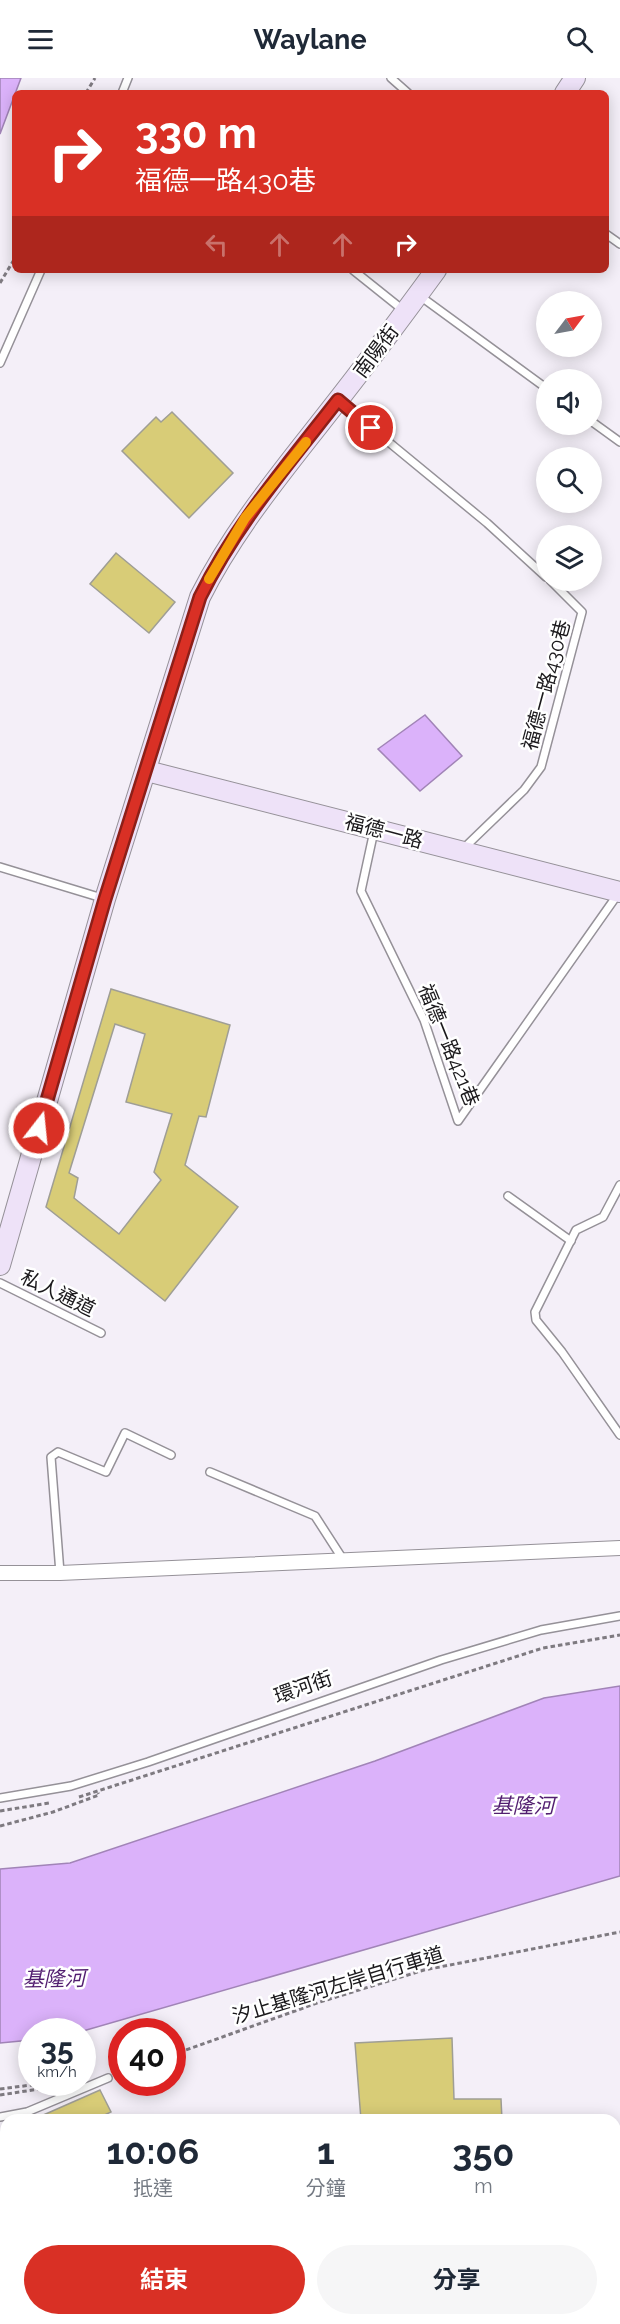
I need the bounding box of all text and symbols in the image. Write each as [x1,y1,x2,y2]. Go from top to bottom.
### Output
icon: menu [24,23,57,56]
icon: search [563,23,596,56]
text: Waylane [253,24,367,55]
text: 330 m [135,109,257,158]
icon: right [36,114,114,192]
text: 福德一路430巷 [135,165,316,196]
icon: left [200,228,233,261]
icon: ahead [263,228,296,261]
icon: ahead [326,228,359,261]
icon: right [389,228,422,261]
north arrow [536,291,602,357]
map controls [536,291,602,591]
street label: 南陽街 [348,320,404,382]
button: sound [536,369,602,435]
pin [345,402,396,453]
icon: arrive [354,411,387,444]
button: search [536,447,602,513]
button: layers [536,525,602,591]
street label: 福德一路430巷 [517,617,575,753]
street label: 福德一路 [342,809,426,853]
street label: 福德一路421巷 [414,980,484,1110]
position arrow [7,1096,71,1160]
street label: 私人通道 [17,1265,99,1321]
street label: 環河街 [271,1666,335,1708]
water label: 基隆河 [492,1793,558,1818]
street label: 汐止基隆河左岸自行車道 [229,1941,447,2029]
water label: 基隆河 [22,1965,90,1992]
speed limit sign: 40 [108,2018,186,2096]
text: 35 [40,2032,74,2067]
text: km/h [37,2063,77,2081]
text: 10:06 [107,2130,199,2172]
text: 1 [317,2130,335,2172]
text: 350 [452,2132,514,2174]
text: m [474,2174,493,2198]
text: 抵達 [133,2176,173,2200]
text: 分鐘 [306,2176,346,2200]
button: 結束 [24,2245,305,2314]
button: 分享 [317,2245,597,2314]

